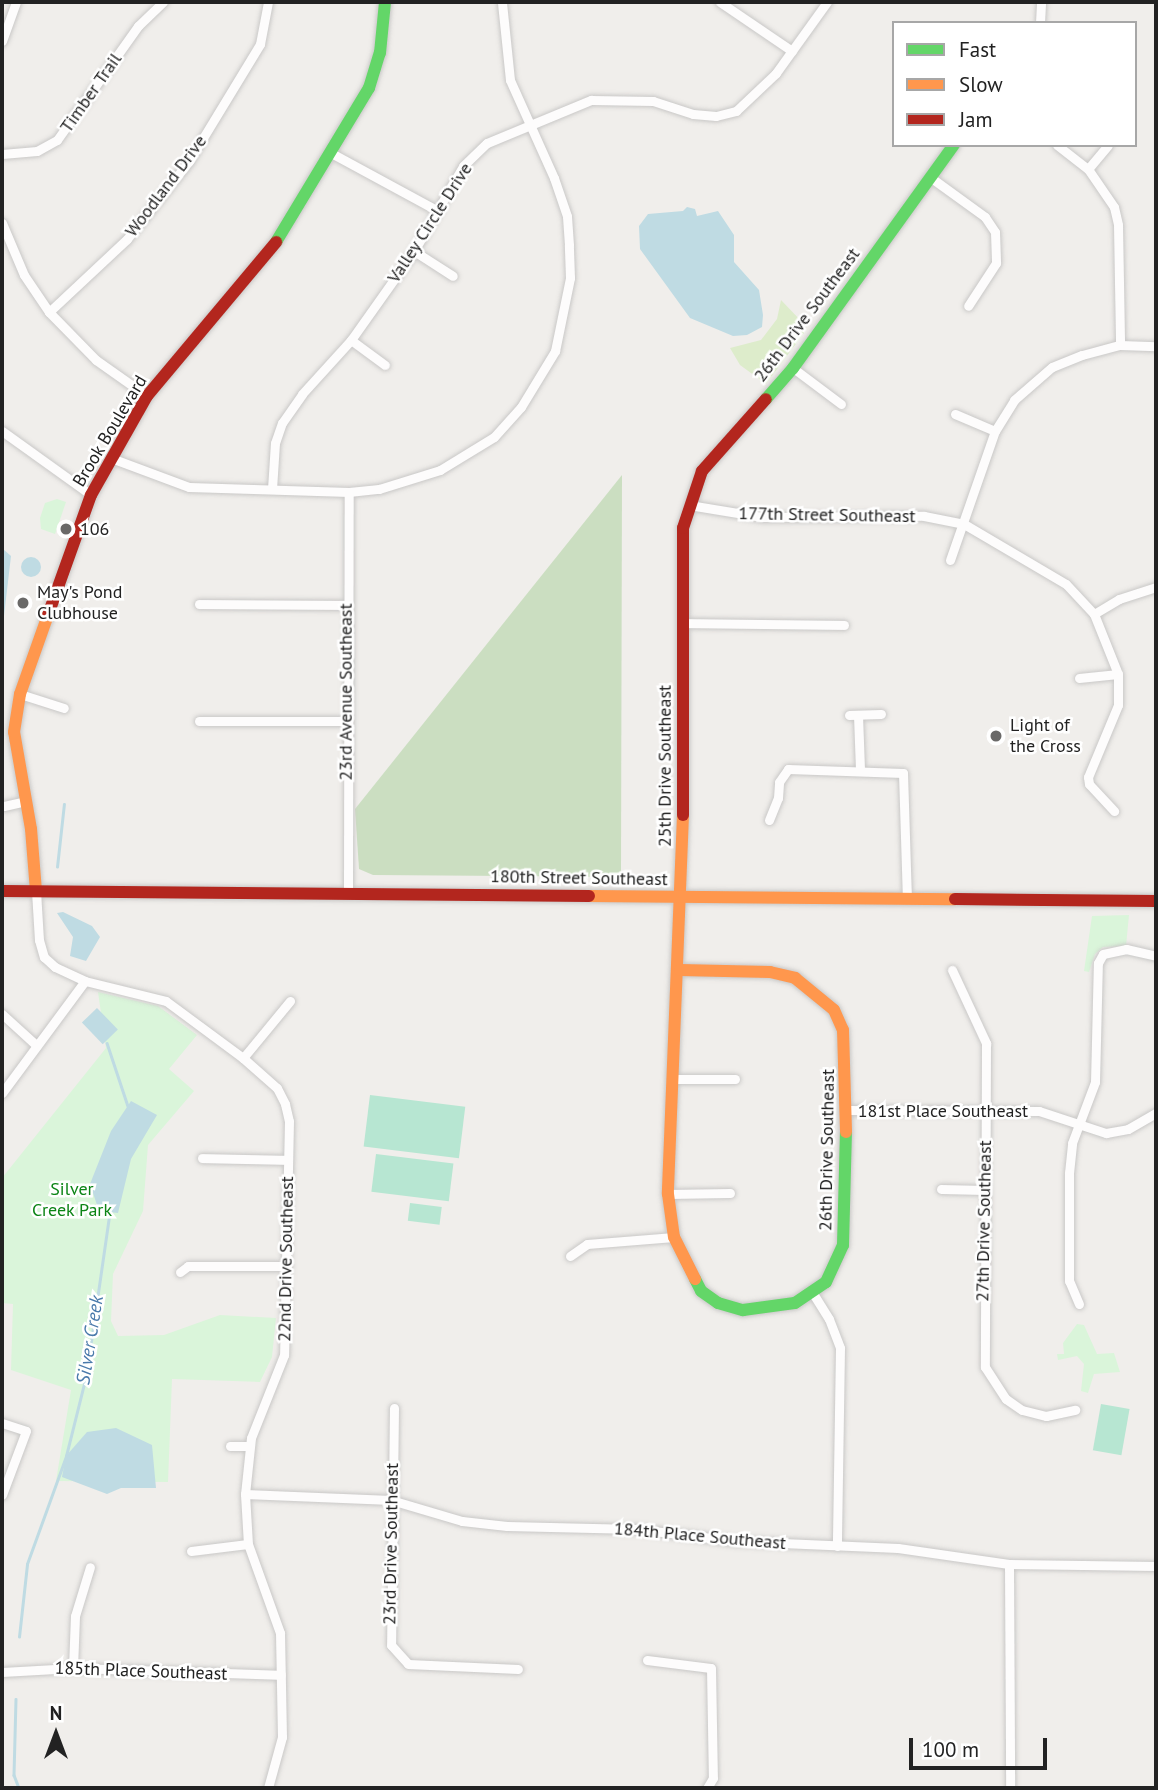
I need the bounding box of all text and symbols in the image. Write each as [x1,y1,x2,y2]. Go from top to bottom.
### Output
legend [892,21,1137,147]
text: Fast [959,36,996,63]
street label: Timber Trail [56,49,126,137]
text: Slow [959,71,1003,98]
text: Jam [959,106,993,133]
street label: Woodland Drive [121,131,211,241]
street label: Valley Circle Drive [383,159,477,287]
street label: 26th Drive Southeast [750,244,864,386]
street label: Brook Boulevard [68,371,152,491]
street label: 177th Street Southeast [738,503,916,527]
place label: 106 [80,518,109,540]
marker: 106 [58,521,74,537]
place label: May's Pond Clubhouse [37,582,122,624]
marker: May's Pond Clubhouse [15,595,31,611]
street label: 23rd Avenue Southeast [335,603,357,781]
street label: 25th Drive Southeast [654,685,676,847]
place label: Light of the Cross [1010,715,1081,758]
marker: Light of the Cross [988,728,1004,744]
street label: 180th Street Southeast [490,866,668,890]
street label: 26th Drive Southeast [815,1069,839,1231]
street label: 181st Place Southeast [858,1100,1028,1122]
street label: 27th Drive Southeast [972,1140,996,1302]
street label: 22nd Drive Southeast [274,1176,298,1342]
park label: Silver Creek Park [32,1179,112,1222]
water label: Silver Creek [72,1294,108,1386]
street label: 23rd Drive Southeast [379,1463,403,1625]
street label: 184th Place Southeast [613,1518,787,1554]
street label: 185th Place Southeast [54,1657,228,1685]
north arrow [21,1699,91,1769]
text: N [50,1701,62,1725]
scale bar [913,1724,1051,1768]
text: 100 m [922,1736,979,1763]

